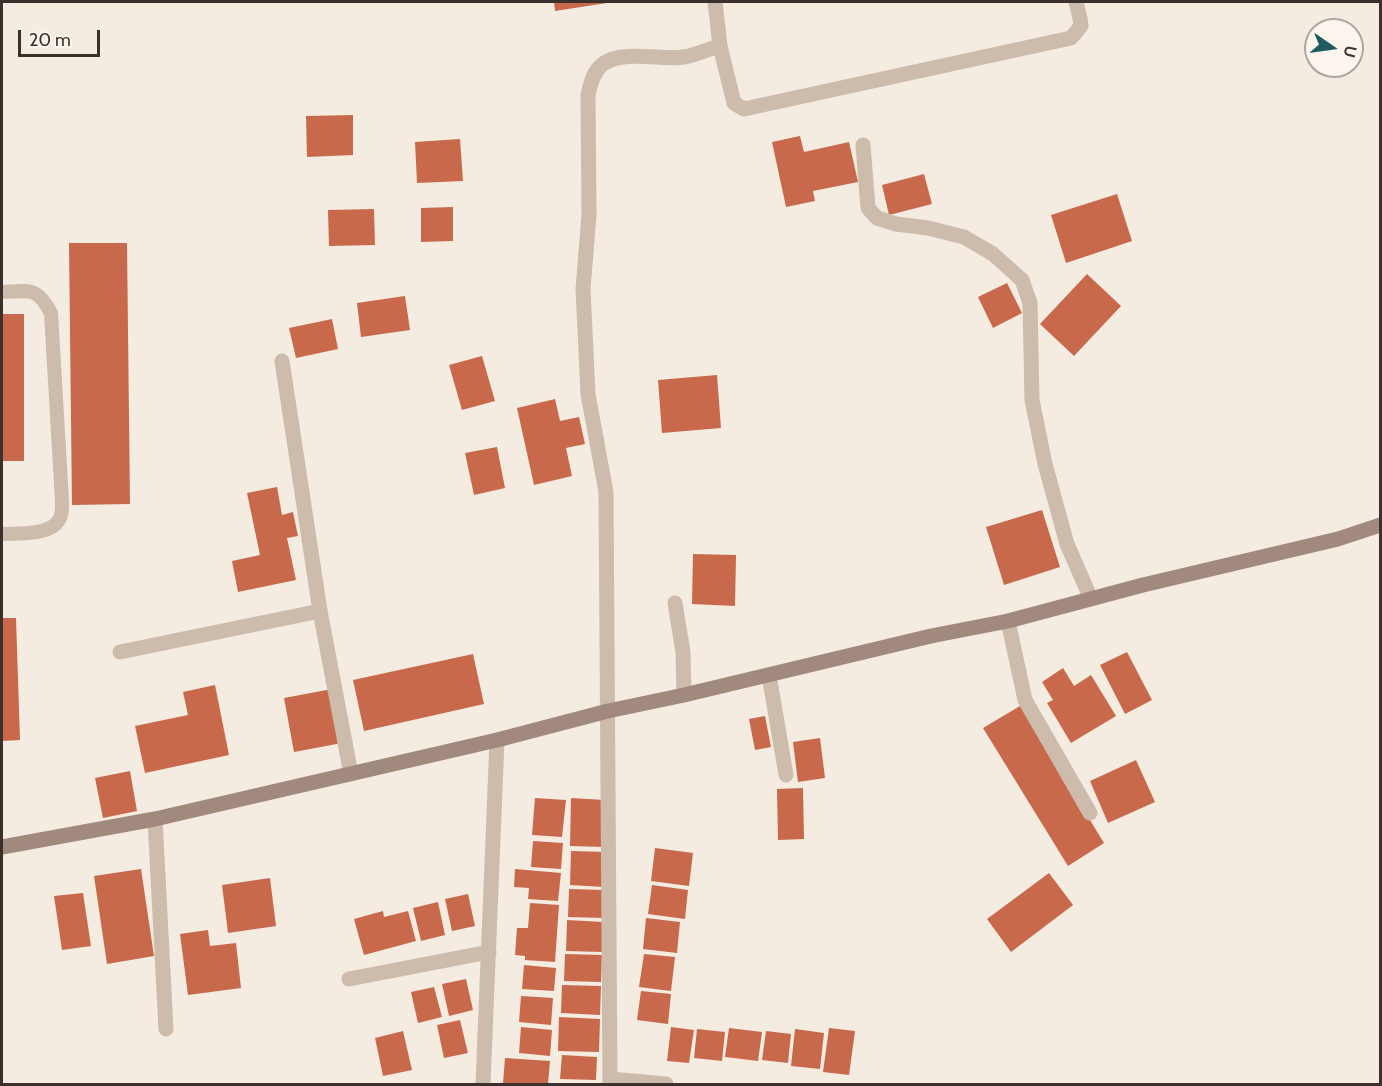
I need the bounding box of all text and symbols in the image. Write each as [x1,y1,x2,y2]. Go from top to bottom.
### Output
scale bar [21,18,104,56]
north arrow [1304,18,1364,78]
text: 20 m [29,29,71,51]
text: U [1340,44,1361,59]

